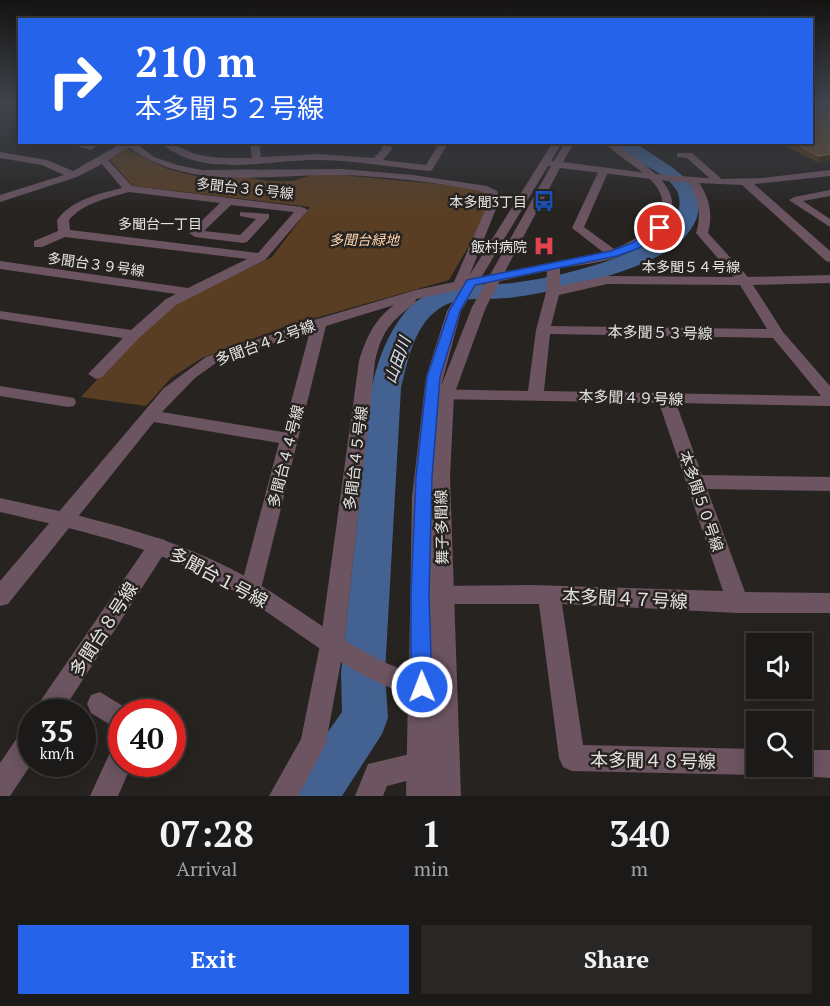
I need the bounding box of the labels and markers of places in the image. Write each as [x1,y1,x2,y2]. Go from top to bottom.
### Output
bus stop icon: 本多聞3丁目 [532,189,556,213]
place label: 本多聞3丁目 [450,192,527,211]
pin [634,202,685,253]
hospital icon: 飯村病院 [532,234,556,258]
place label: 飯村病院 [471,237,527,256]

